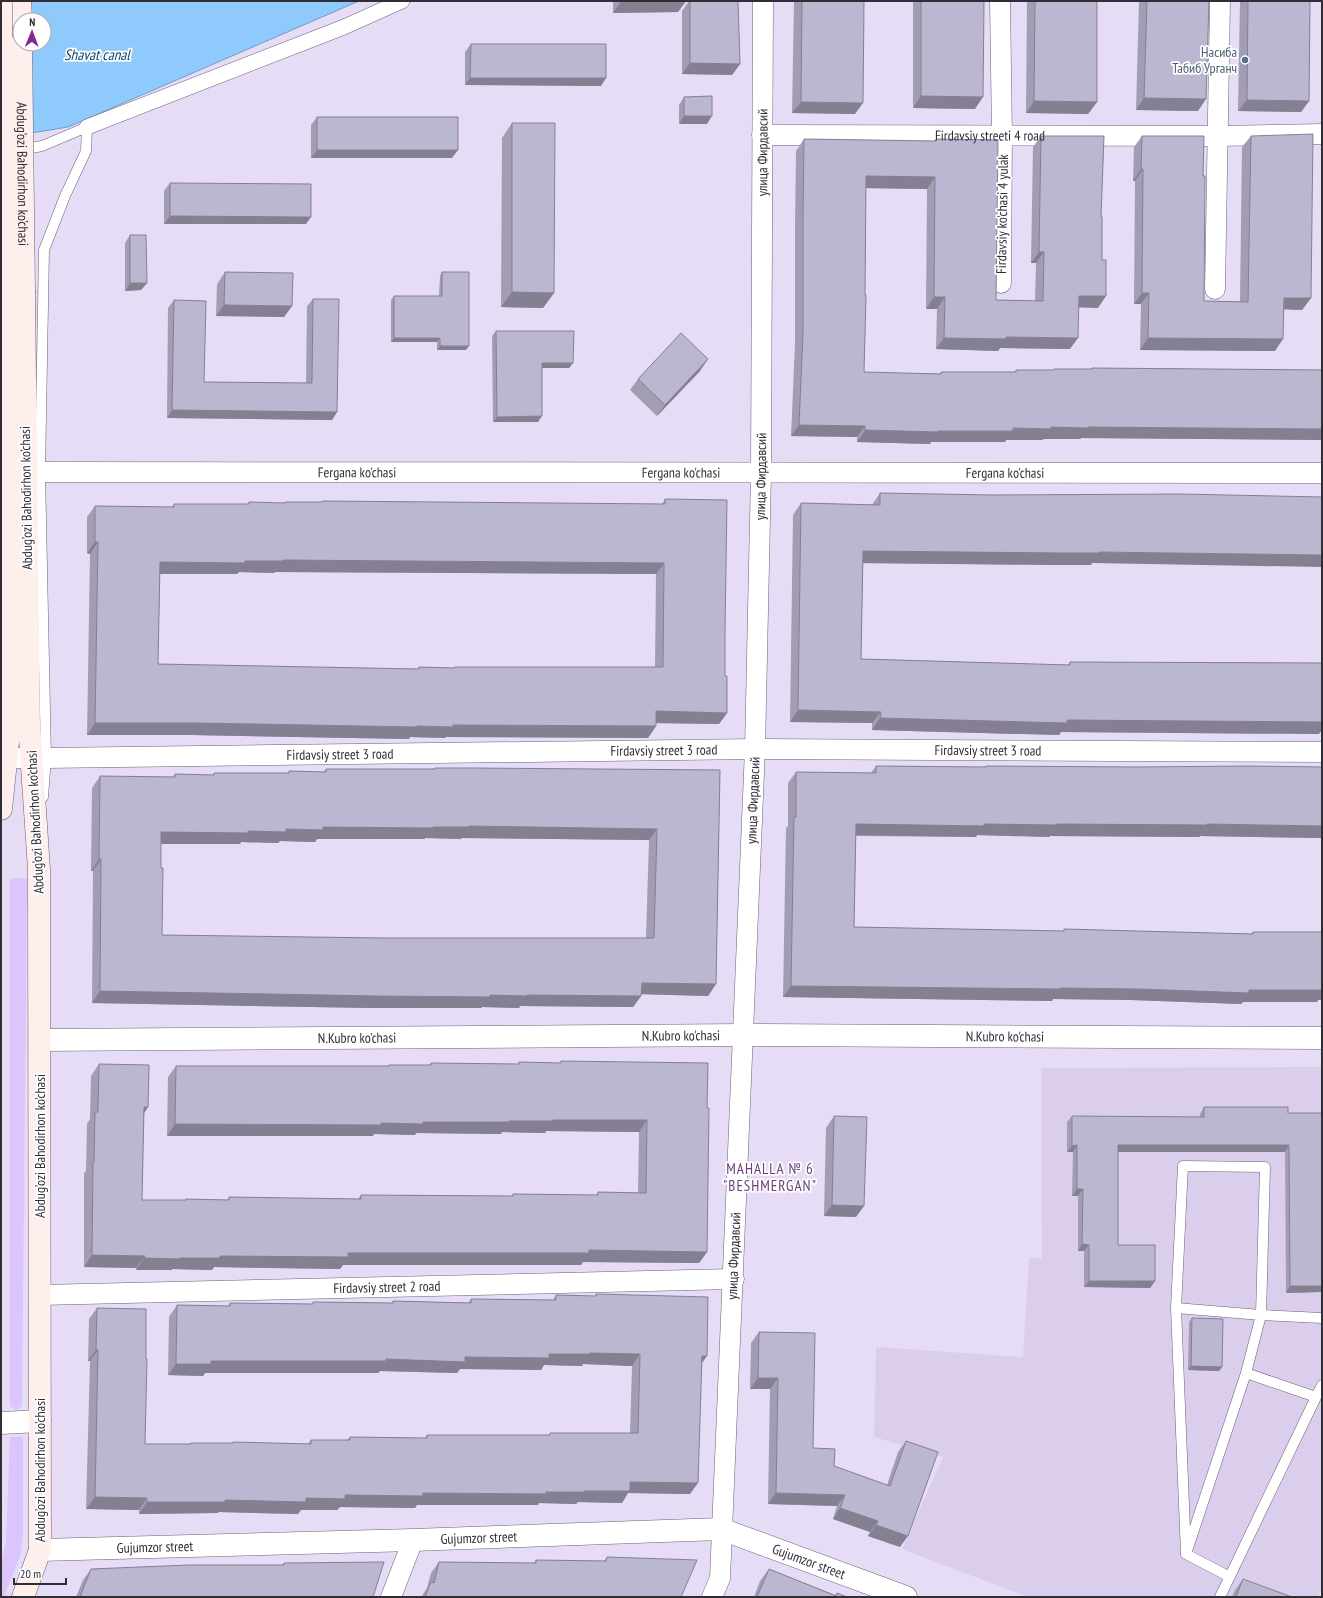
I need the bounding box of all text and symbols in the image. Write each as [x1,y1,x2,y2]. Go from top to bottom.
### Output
north arrow [12,12,52,52]
text: N [29,15,35,29]
place label: Насиба Табиб Урганч [1172,43,1237,77]
water label: Shavat canal [64,45,131,64]
marker: Насиба Табиб Урганч [1240,55,1250,65]
street label: Abdug’ozi Bahodirhon ko’chasi [13,102,32,246]
street label: улица Фирдавсий [753,109,772,196]
street label: Firdavsiy streeti 4 road [935,126,1045,145]
street label: Firdavsiy ko'chasi 4 yulak [992,153,1012,274]
street label: Abdug’ozi Bahodirhon ko’chasi [16,426,36,570]
street label: улица Фирдавсий [751,433,770,520]
street label: Fergana ko'chasi [318,463,396,481]
street label: Fergana ko'chasi [642,463,720,482]
street label: Fergana ko'chasi [966,464,1044,482]
street label: Firdavsiy street 3 road [610,740,718,760]
street label: Firdavsiy street 3 road [934,741,1041,760]
street label: Firdavsiy street 3 road [286,745,394,764]
street label: Abdug’ozi Bahodirhon ko’chasi [22,750,48,894]
street label: улица Фирдавсий [742,756,764,844]
street label: N.Kubro ko'chasi [642,1026,720,1045]
street label: N.Kubro ko'chasi [966,1027,1044,1046]
street label: N.Kubro ko'chasi [318,1028,396,1047]
street label: Abdug’ozi Bahodirhon ko’chasi [31,1074,49,1218]
district label: MAHALLA № 6 "BESHMERGAN" [723,1159,817,1195]
street label: улица Фирдавсий [723,1212,744,1300]
street label: Firdavsiy street 2 road [333,1277,441,1297]
street label: Abdug’ozi Bahodirhon ko’chasi [31,1398,49,1542]
street label: Gujumzor street [440,1527,518,1548]
street label: Gujumzor street [116,1537,194,1557]
street label: Gujumzor street [770,1540,848,1583]
scale bar [14,1560,66,1586]
text: 20 m [20,1566,41,1581]

